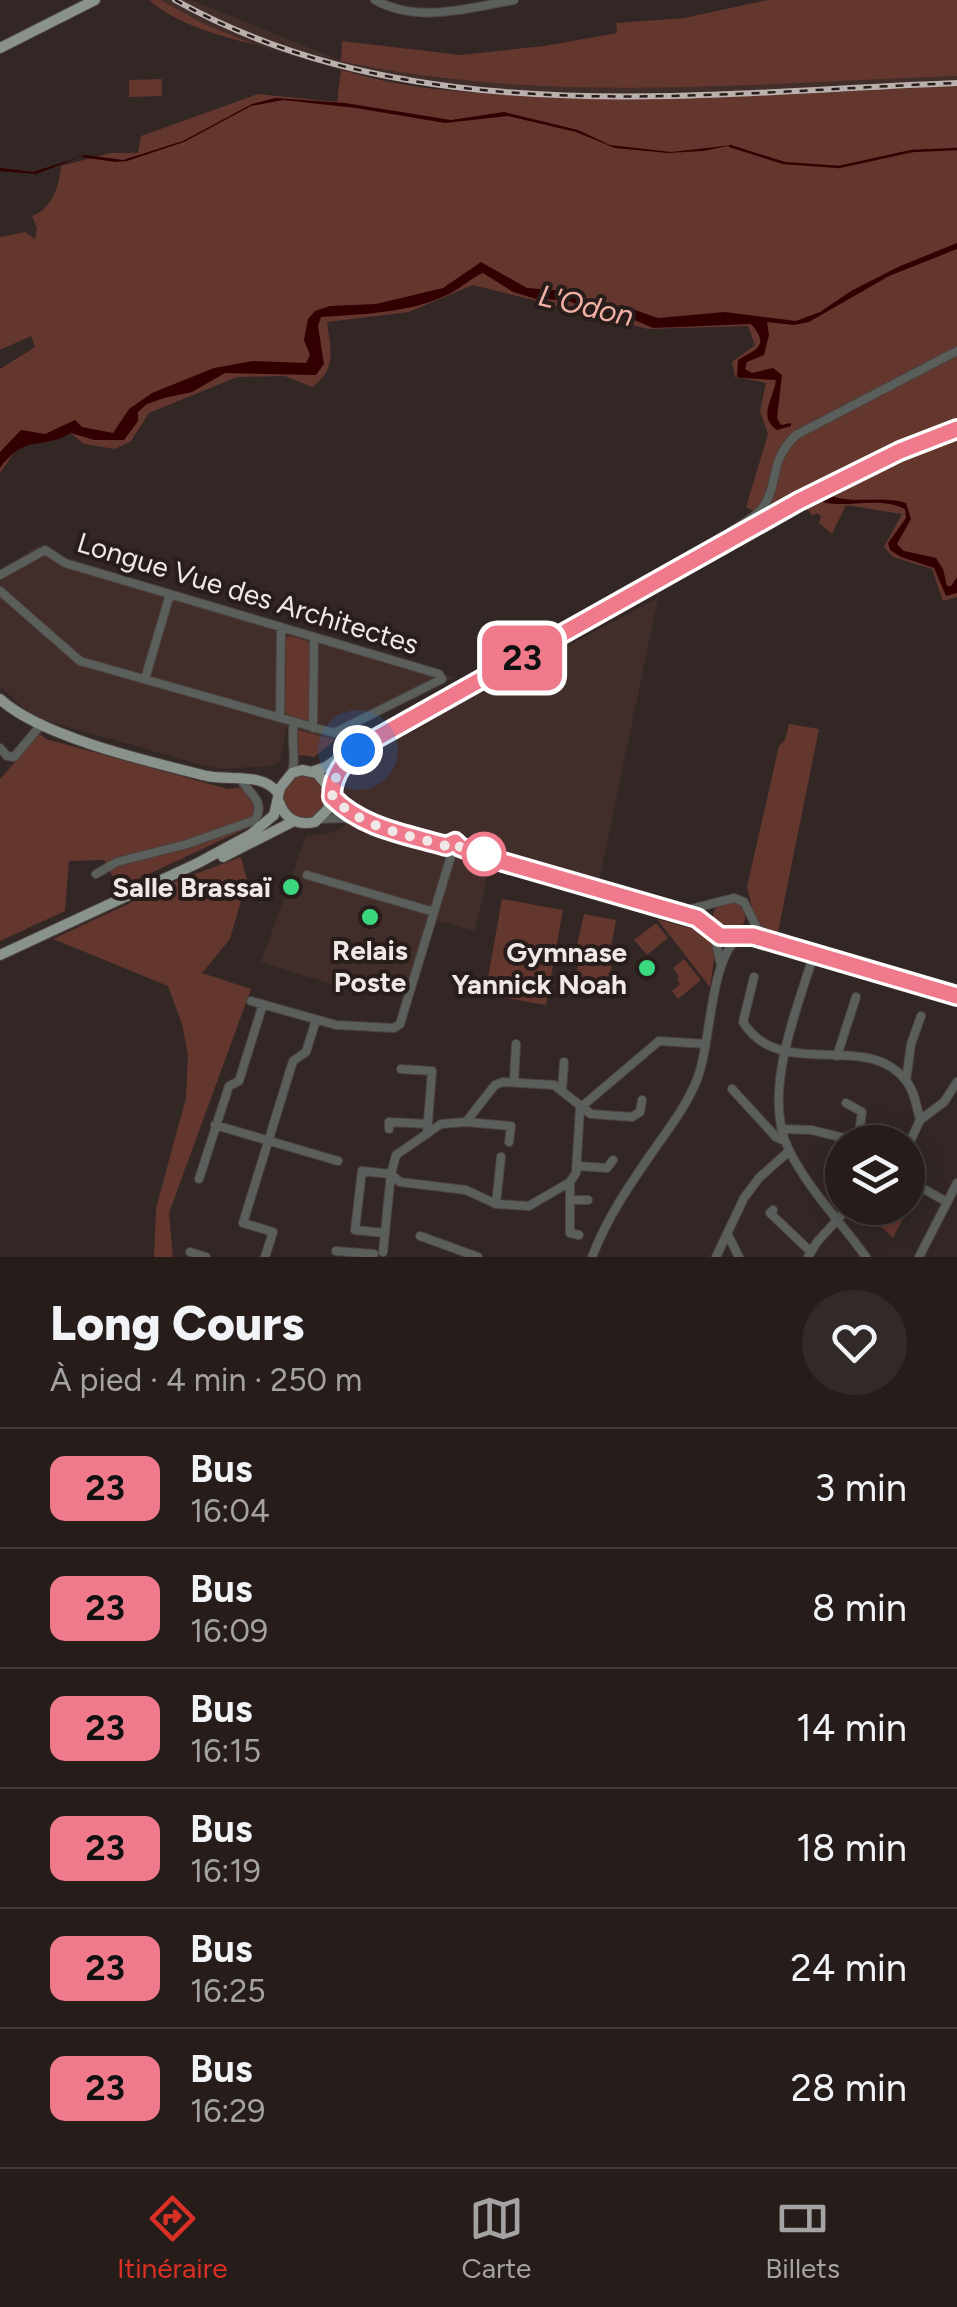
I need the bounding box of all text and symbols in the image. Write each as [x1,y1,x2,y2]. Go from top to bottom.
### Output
water label: L'Odon [535,277,637,334]
street label: Longue Vue des Architectes [73,525,423,661]
line badge: 23 [477,626,567,690]
text: 23 [502,637,542,679]
your location [333,725,383,775]
unlabelled marker [463,833,505,875]
place label: Salle Brassaï [112,870,272,904]
marker: Salle Brassaï [280,876,302,898]
marker: Relais Poste [359,906,381,928]
place label: Relais Poste [332,933,408,999]
place label: Gymnase Yannick Noah [451,935,627,1001]
marker: Gymnase Yannick Noah [636,957,658,979]
map controls [825,1125,925,1225]
button: layers [825,1125,925,1225]
button: heart [802,1290,907,1395]
text: Long Cours [50,1294,304,1352]
text: À pied · 4 min · 250 m [50,1361,362,1399]
text: Bus [190,1446,253,1492]
text: 3 min [815,1465,907,1511]
text: 23 [85,1467,125,1509]
text: 16:04 [190,1492,270,1530]
text: Bus [190,1566,253,1612]
text: 8 min [812,1585,907,1631]
text: 23 [85,1587,125,1629]
text: 16:09 [190,1612,268,1650]
text: Bus [190,1686,253,1732]
text: 14 min [796,1705,907,1751]
text: 23 [85,1707,125,1749]
text: 16:15 [190,1732,261,1770]
text: Bus [190,1806,253,1852]
text: 18 min [796,1825,907,1871]
text: 23 [85,1827,125,1869]
text: 16:19 [190,1852,261,1890]
text: Bus [190,1926,253,1972]
text: 24 min [790,1945,907,1991]
text: 23 [85,1947,125,1989]
text: 16:25 [190,1972,266,2010]
text: Bus [190,2046,253,2092]
text: 28 min [791,2065,907,2111]
text: 23 [85,2067,125,2109]
text: 16:29 [190,2092,265,2130]
tab: Itinéraire [117,2191,228,2285]
tab: Carte [461,2191,531,2285]
tab: Billets [765,2191,840,2285]

